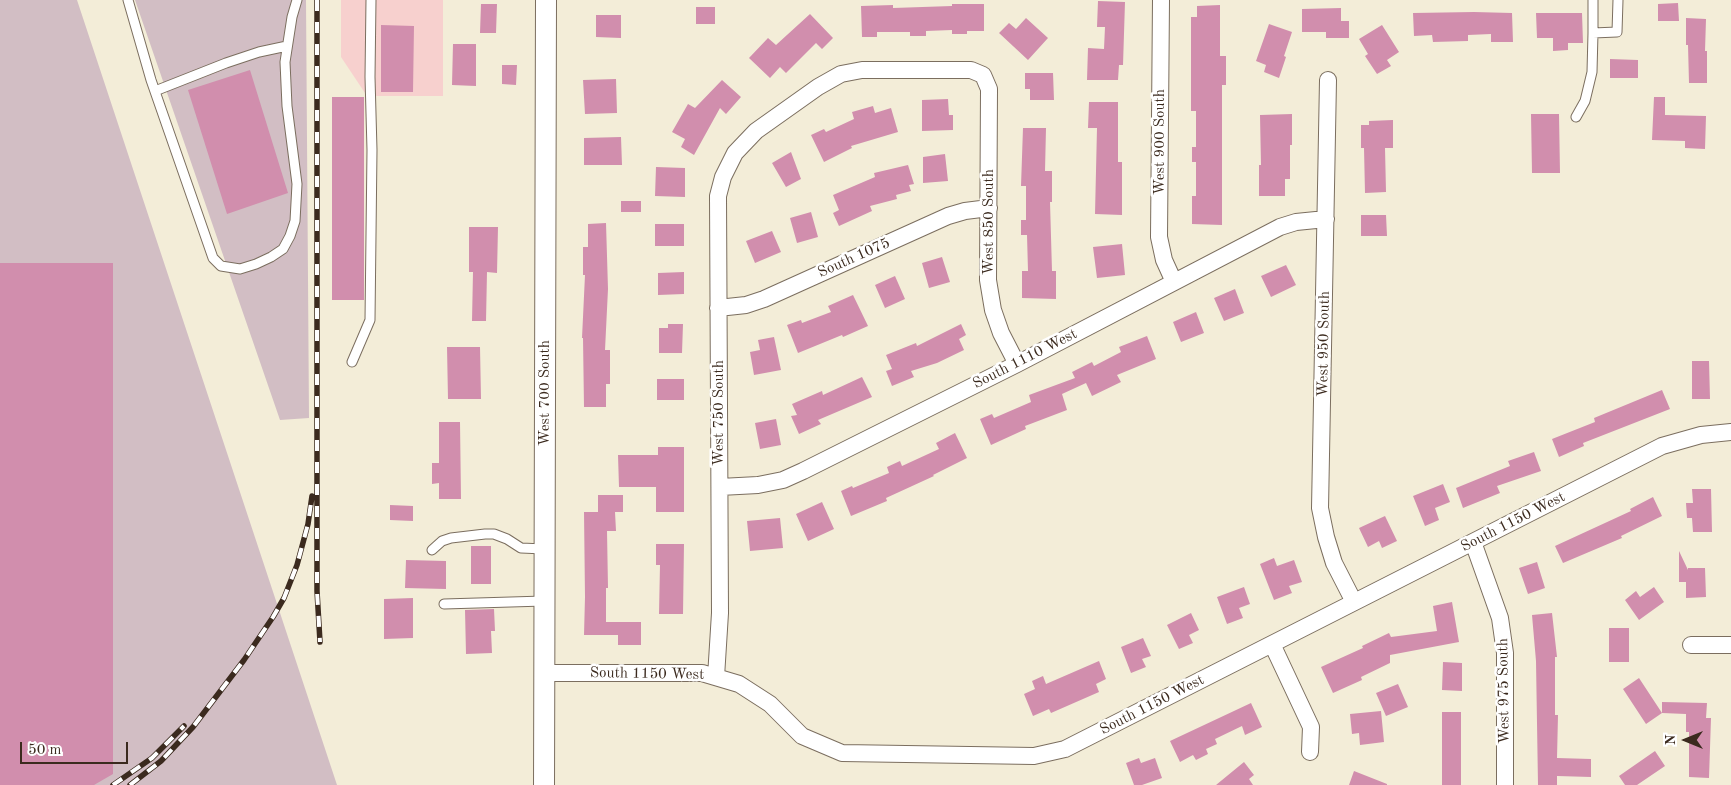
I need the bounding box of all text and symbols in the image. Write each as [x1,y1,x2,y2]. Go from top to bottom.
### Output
street label: West 900 South [1151,89,1169,195]
street label: West 850 South [980,169,998,275]
street label: South 1075 [815,234,893,282]
street label: West 950 South [1314,291,1334,397]
street label: South 1110 West [970,325,1080,393]
street label: West 700 South [536,340,554,446]
street label: West 750 South [710,360,728,466]
street label: South 1150 West [1458,488,1568,556]
street label: West 975 South [1494,638,1514,744]
street label: South 1150 West [590,664,704,684]
street label: South 1150 West [1097,671,1207,739]
north arrow [1661,715,1711,765]
scale bar [22,732,130,764]
text: N [1664,735,1678,745]
text: 50 m [28,743,62,758]

